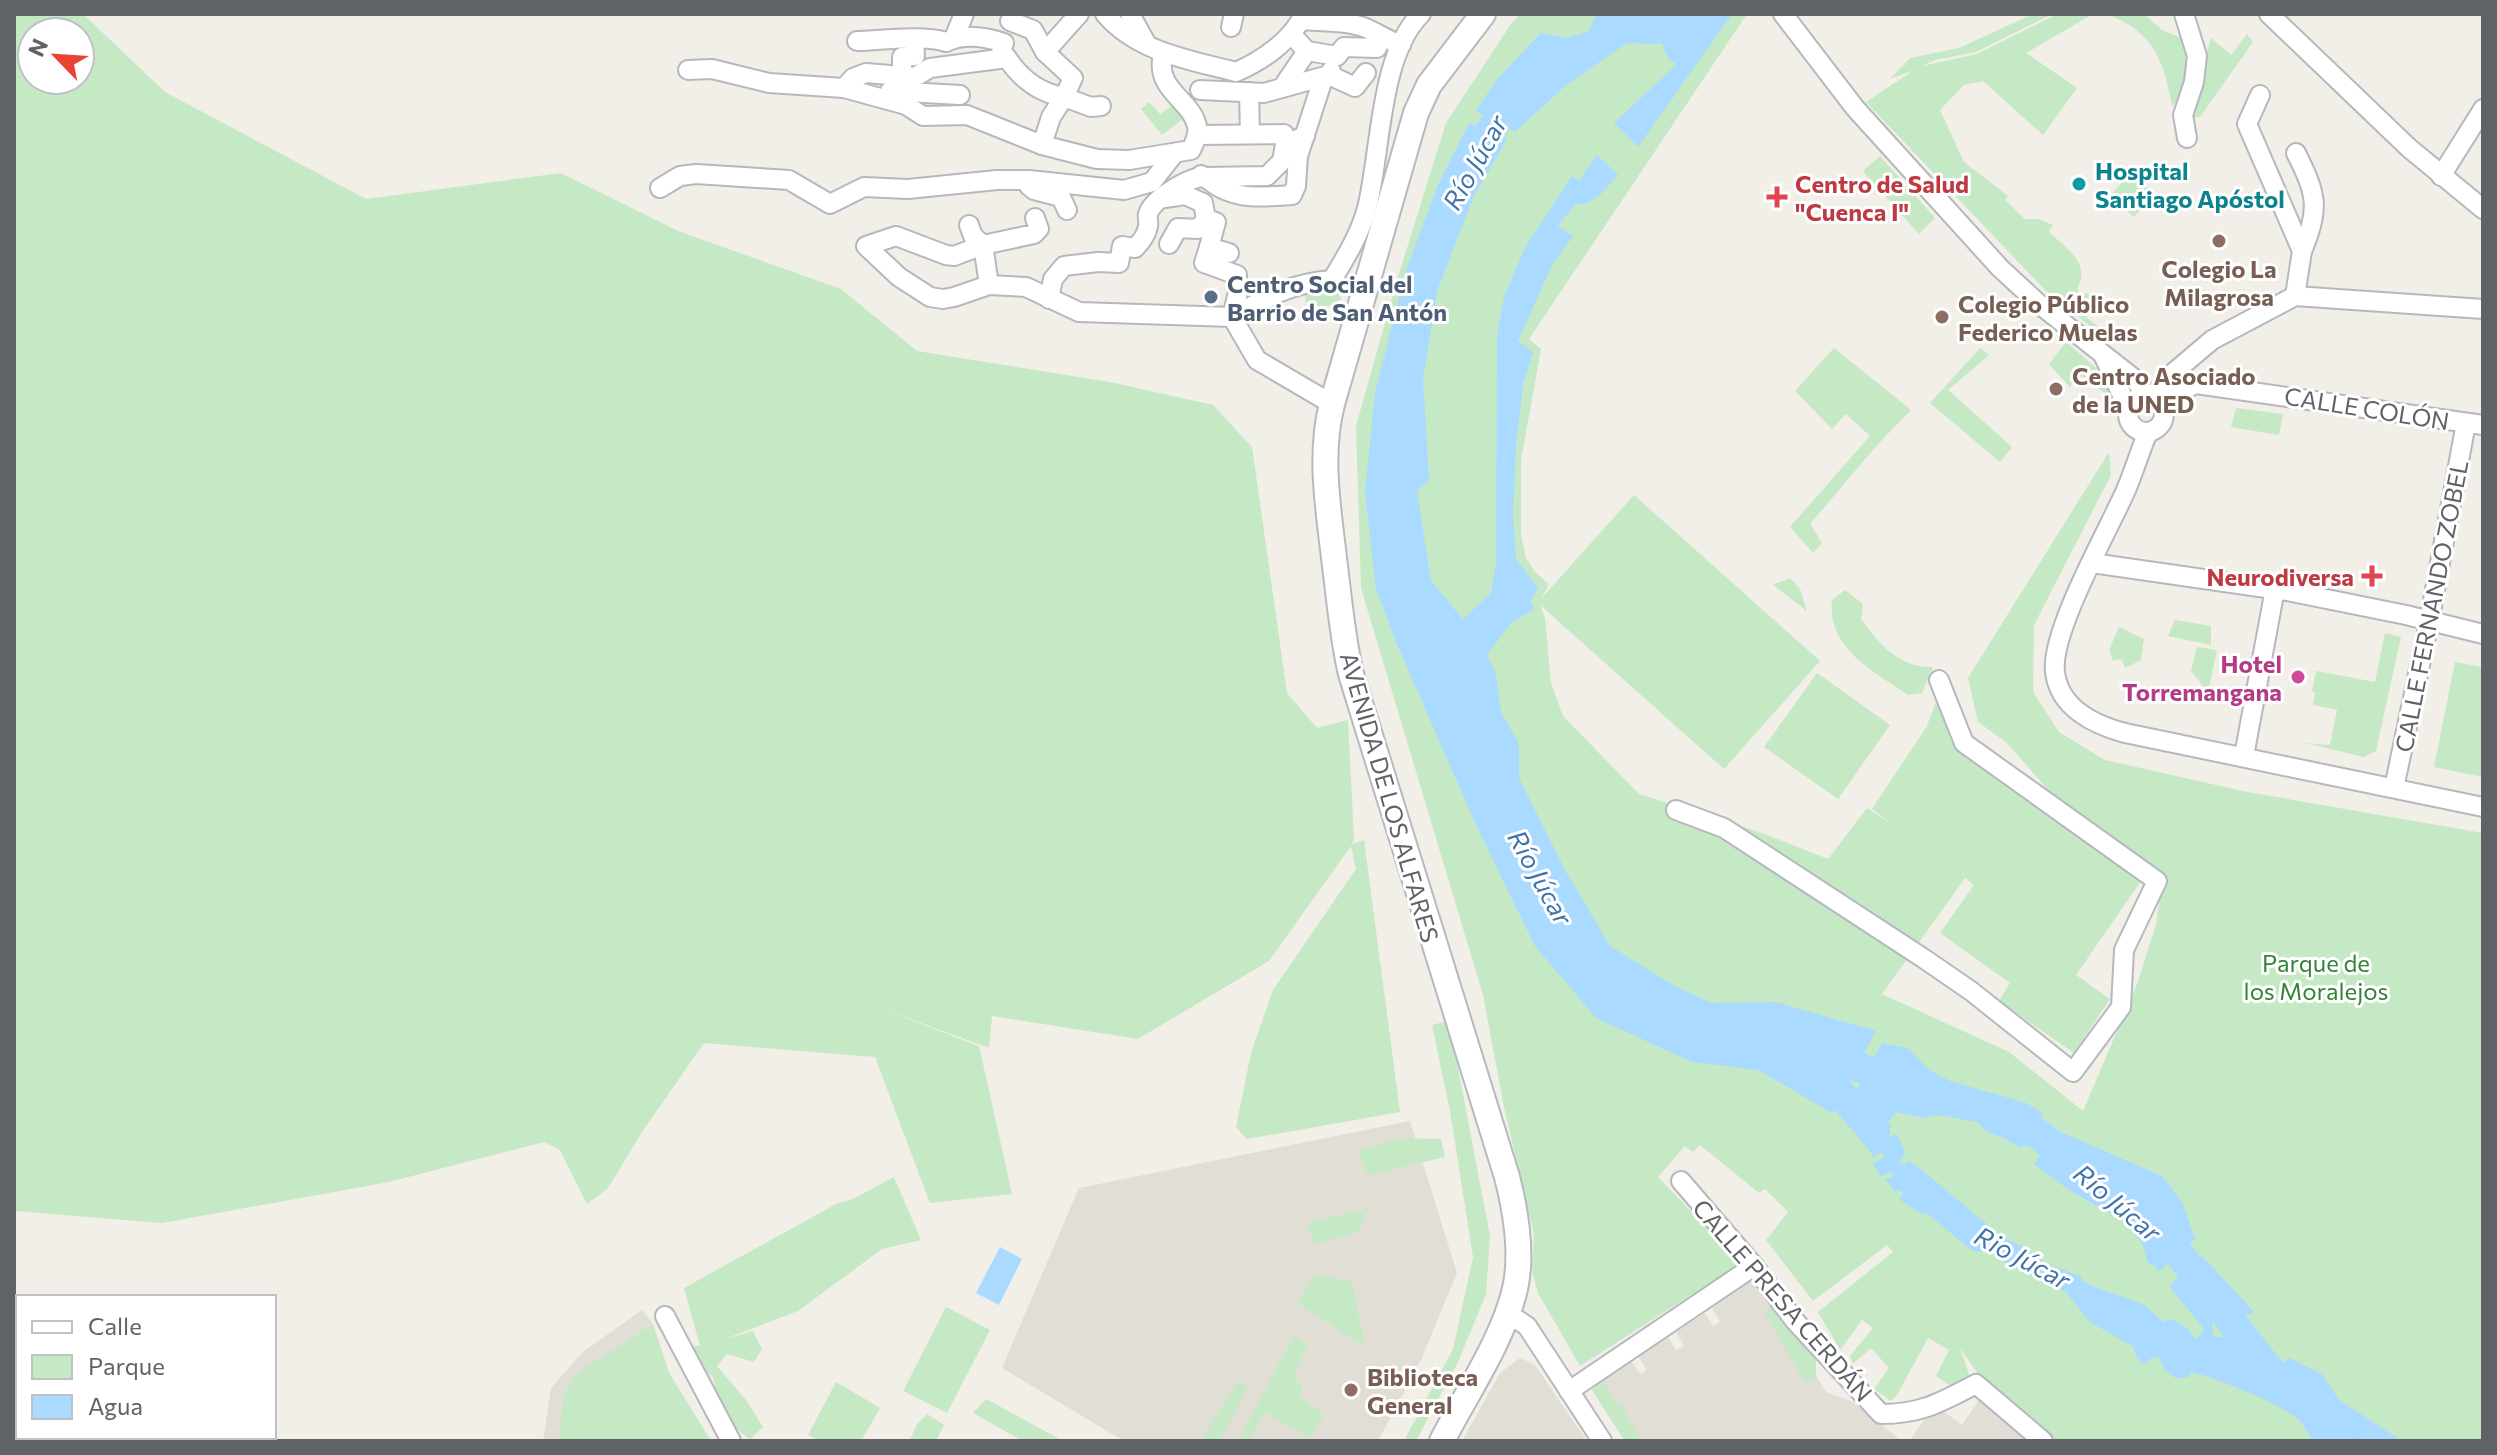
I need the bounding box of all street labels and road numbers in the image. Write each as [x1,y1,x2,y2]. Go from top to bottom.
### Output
street label: CALLE COLÓN [2283,381,2451,435]
street label: CALLE FERNANDO ZOBEL [2388,458,2474,754]
street label: AVENIDA DE LOS ALFARES [1335,649,1445,945]
street label: CALLE PRESA CERDÁN [1687,1193,1879,1407]

